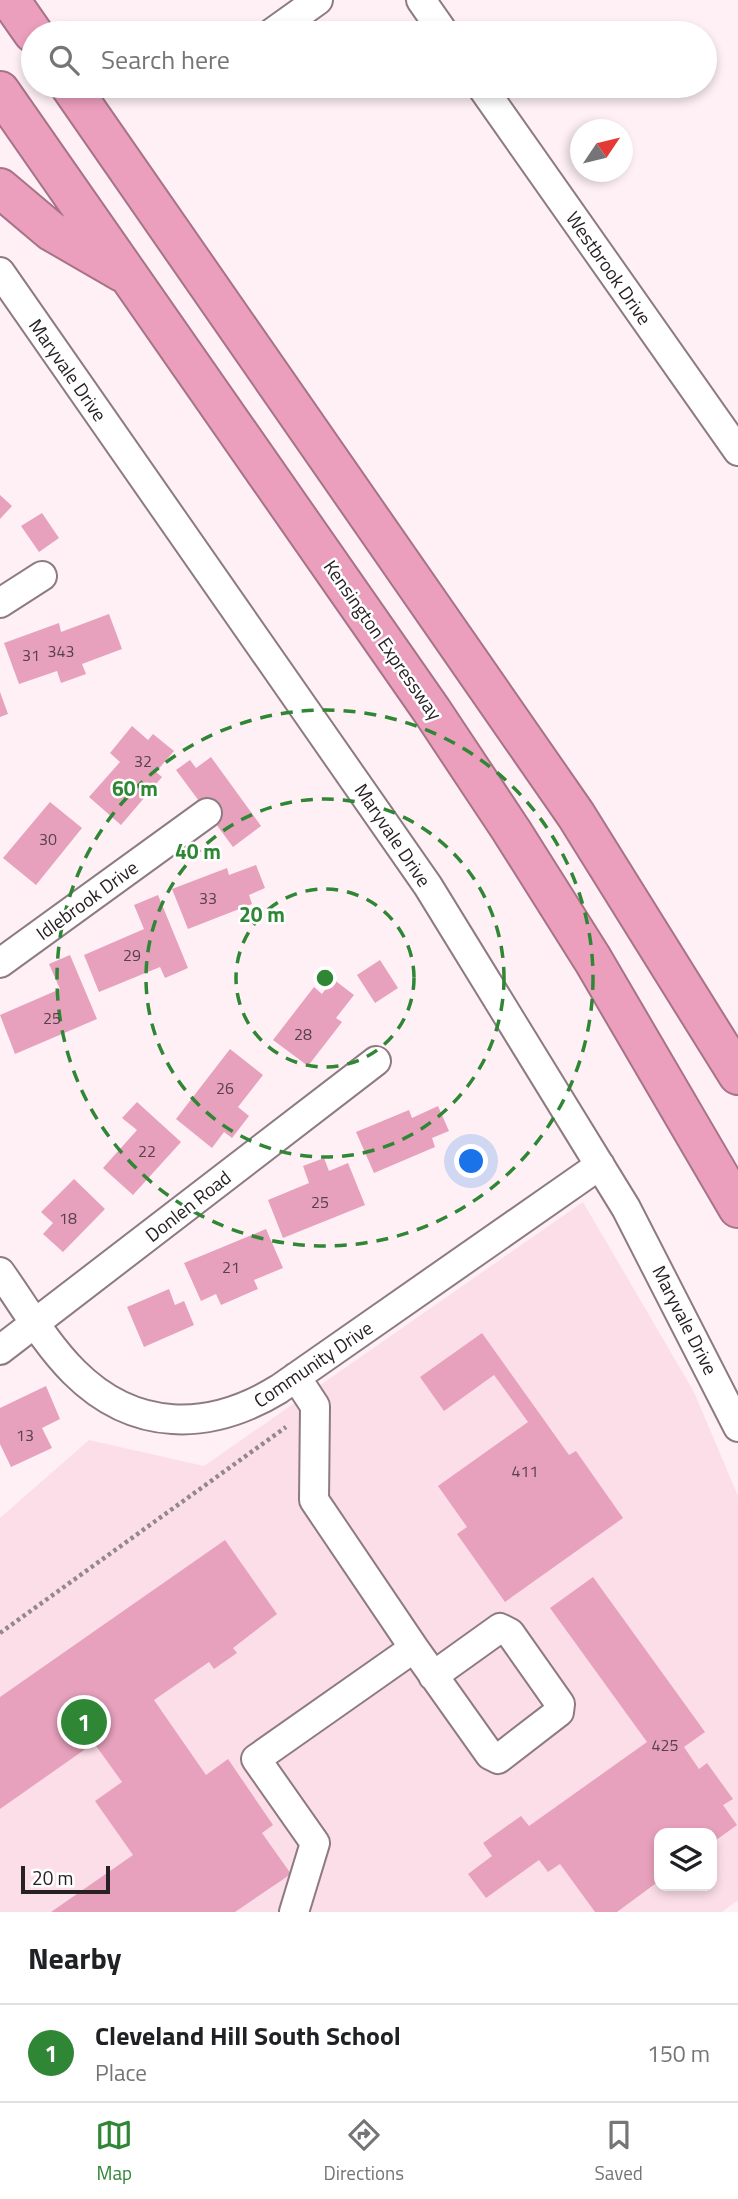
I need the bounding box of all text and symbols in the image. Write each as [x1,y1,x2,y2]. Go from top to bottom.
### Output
search box [21,21,717,98]
text: Search here [101,40,230,79]
icon: search [45,41,83,79]
north arrow [570,119,633,182]
street label: Westbrook Drive [559,205,659,330]
street label: Maryvale Drive [22,312,115,427]
street label: Kensington Expressway [317,554,450,726]
house number: 343 [48,639,74,663]
house number: 31 [22,643,40,667]
house number: 32 [134,749,152,773]
text: 60 m [112,772,158,804]
street label: Maryvale Drive [348,777,439,892]
house number: 30 [39,827,57,851]
text: 40 m [175,835,221,867]
street label: Idlebrook Drive [30,853,144,947]
house number: 33 [199,886,217,910]
text: 20 m [239,898,285,930]
house number: 29 [123,943,141,967]
centre of rings [313,966,337,990]
house number: 25 [43,1006,61,1030]
house number: 28 [294,1022,312,1046]
house number: 26 [216,1076,234,1100]
house number: 22 [138,1139,156,1163]
your location [454,1144,488,1178]
street label: Donlen Road [139,1163,237,1248]
house number: 25 [311,1190,329,1214]
house number: 18 [59,1206,77,1230]
house number: 21 [222,1255,240,1279]
street label: Maryvale Drive [645,1260,725,1380]
street label: Community Drive [247,1313,378,1414]
house number: 13 [16,1423,34,1447]
house number: 411 [512,1459,538,1483]
pin: 1 [61,1696,107,1748]
house number: 425 [652,1733,678,1757]
map controls [654,1828,717,1891]
button: layers [654,1828,717,1891]
scale bar [21,1863,110,1895]
text: 20 m [32,1863,73,1892]
text: Nearby [28,1935,121,1981]
text: Cleveland Hill South School [95,2016,401,2055]
text: 1 [45,2036,57,2071]
text: 150 m [647,2036,710,2071]
text: Place [95,2055,147,2090]
tab: Map [95,2116,133,2187]
tab: Directions [324,2116,404,2187]
tab: Saved [594,2116,643,2187]

